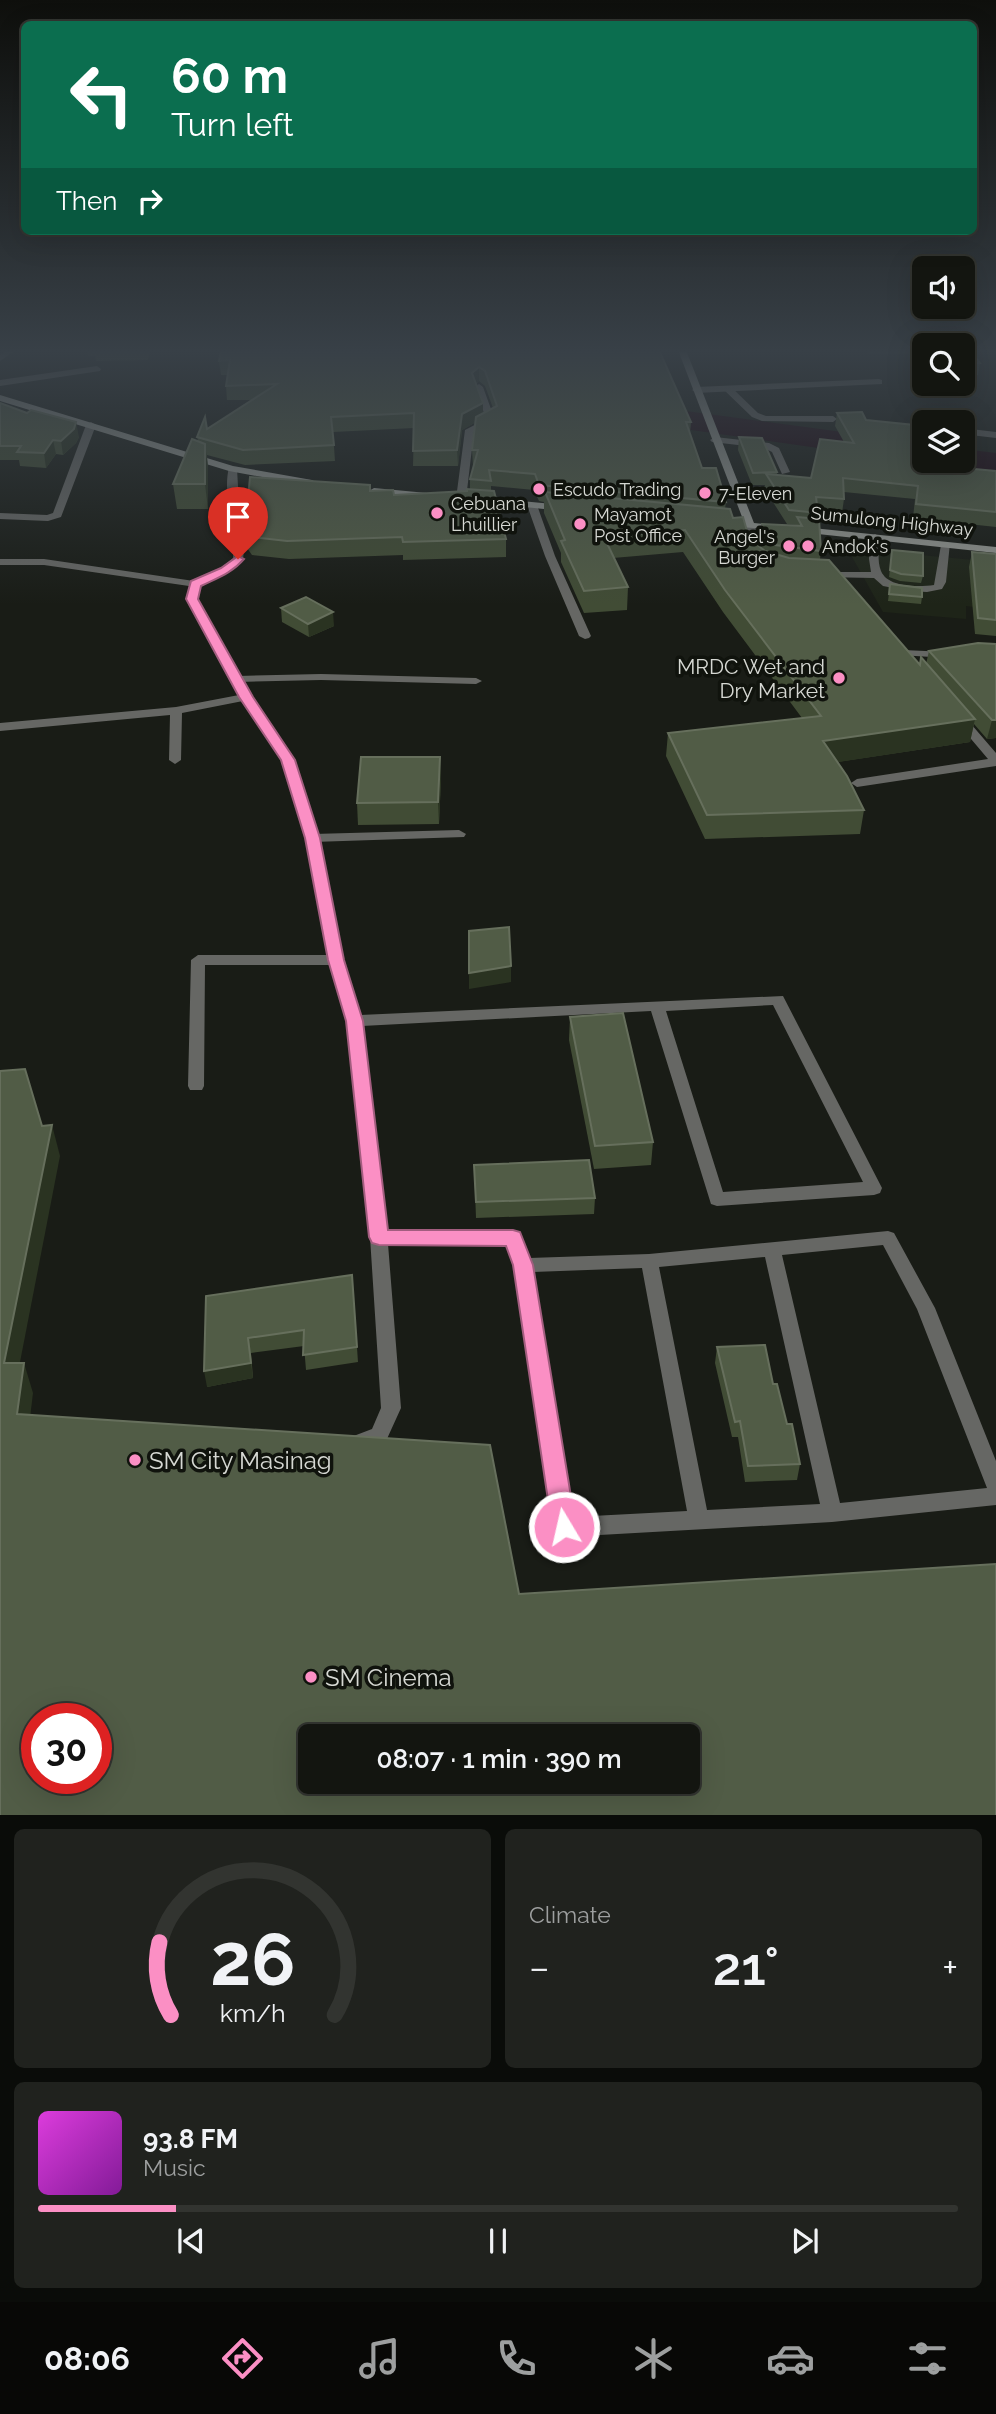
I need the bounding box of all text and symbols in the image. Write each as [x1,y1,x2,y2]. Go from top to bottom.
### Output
text: 60 m [171,47,288,104]
icon: left [56,49,147,140]
text: Turn left [171,106,293,143]
icon: right [131,182,169,220]
text: Then [56,186,117,216]
map controls [912,256,975,473]
button: sound [912,256,975,319]
button: search [912,333,975,396]
button: layers [912,410,975,473]
place label: Escudo Trading [553,479,681,500]
marker: Escudo Trading [531,481,547,497]
place label: 7-Eleven [719,483,792,504]
marker: 7-Eleven [697,485,713,501]
pin [208,487,268,559]
place label: Cebuana Lhuillier [451,493,526,535]
icon: arrive [219,498,257,536]
street label: Sumulong Highway [810,502,974,540]
place label: Mayamot Post Office [594,504,683,546]
marker: Cebuana Lhuillier [429,505,445,521]
marker: Mayamot Post Office [572,516,588,532]
place label: Angel's Burger [714,526,776,568]
place label: Andok's [822,536,888,557]
marker: Angel's Burger [781,538,797,554]
marker: Andok's [800,538,816,554]
place label: MRDC Wet and Dry Market [677,654,825,703]
marker: MRDC Wet and Dry Market [831,670,847,686]
place label: SM City Masinag [149,1446,332,1475]
marker: SM City Masinag [127,1452,143,1468]
position arrow [527,1490,601,1564]
place label: SM Cinema [325,1663,452,1692]
marker: SM Cinema [303,1669,319,1685]
speed limit sign: 30 [21,1703,112,1794]
text: 08:07 · 1 min · 390 m [376,1744,622,1774]
text: Climate [529,1901,611,1928]
text: 26 [210,1917,295,2002]
text: 21° [713,1936,779,1997]
text: − [529,1945,549,1990]
text: + [942,1945,958,1990]
text: km/h [220,1997,285,2027]
text: 93.8 FM [143,2124,238,2154]
text: Music [143,2154,206,2181]
icon: previous [172,2222,210,2260]
icon: pause [479,2222,517,2260]
icon: next [786,2222,824,2260]
icon: directions [218,2334,267,2383]
icon: music [355,2334,404,2383]
icon: phone [492,2334,541,2383]
icon: climate [629,2334,678,2383]
icon: car [766,2334,815,2383]
icon: filters [903,2334,952,2383]
text: 08:06 [44,2340,130,2377]

